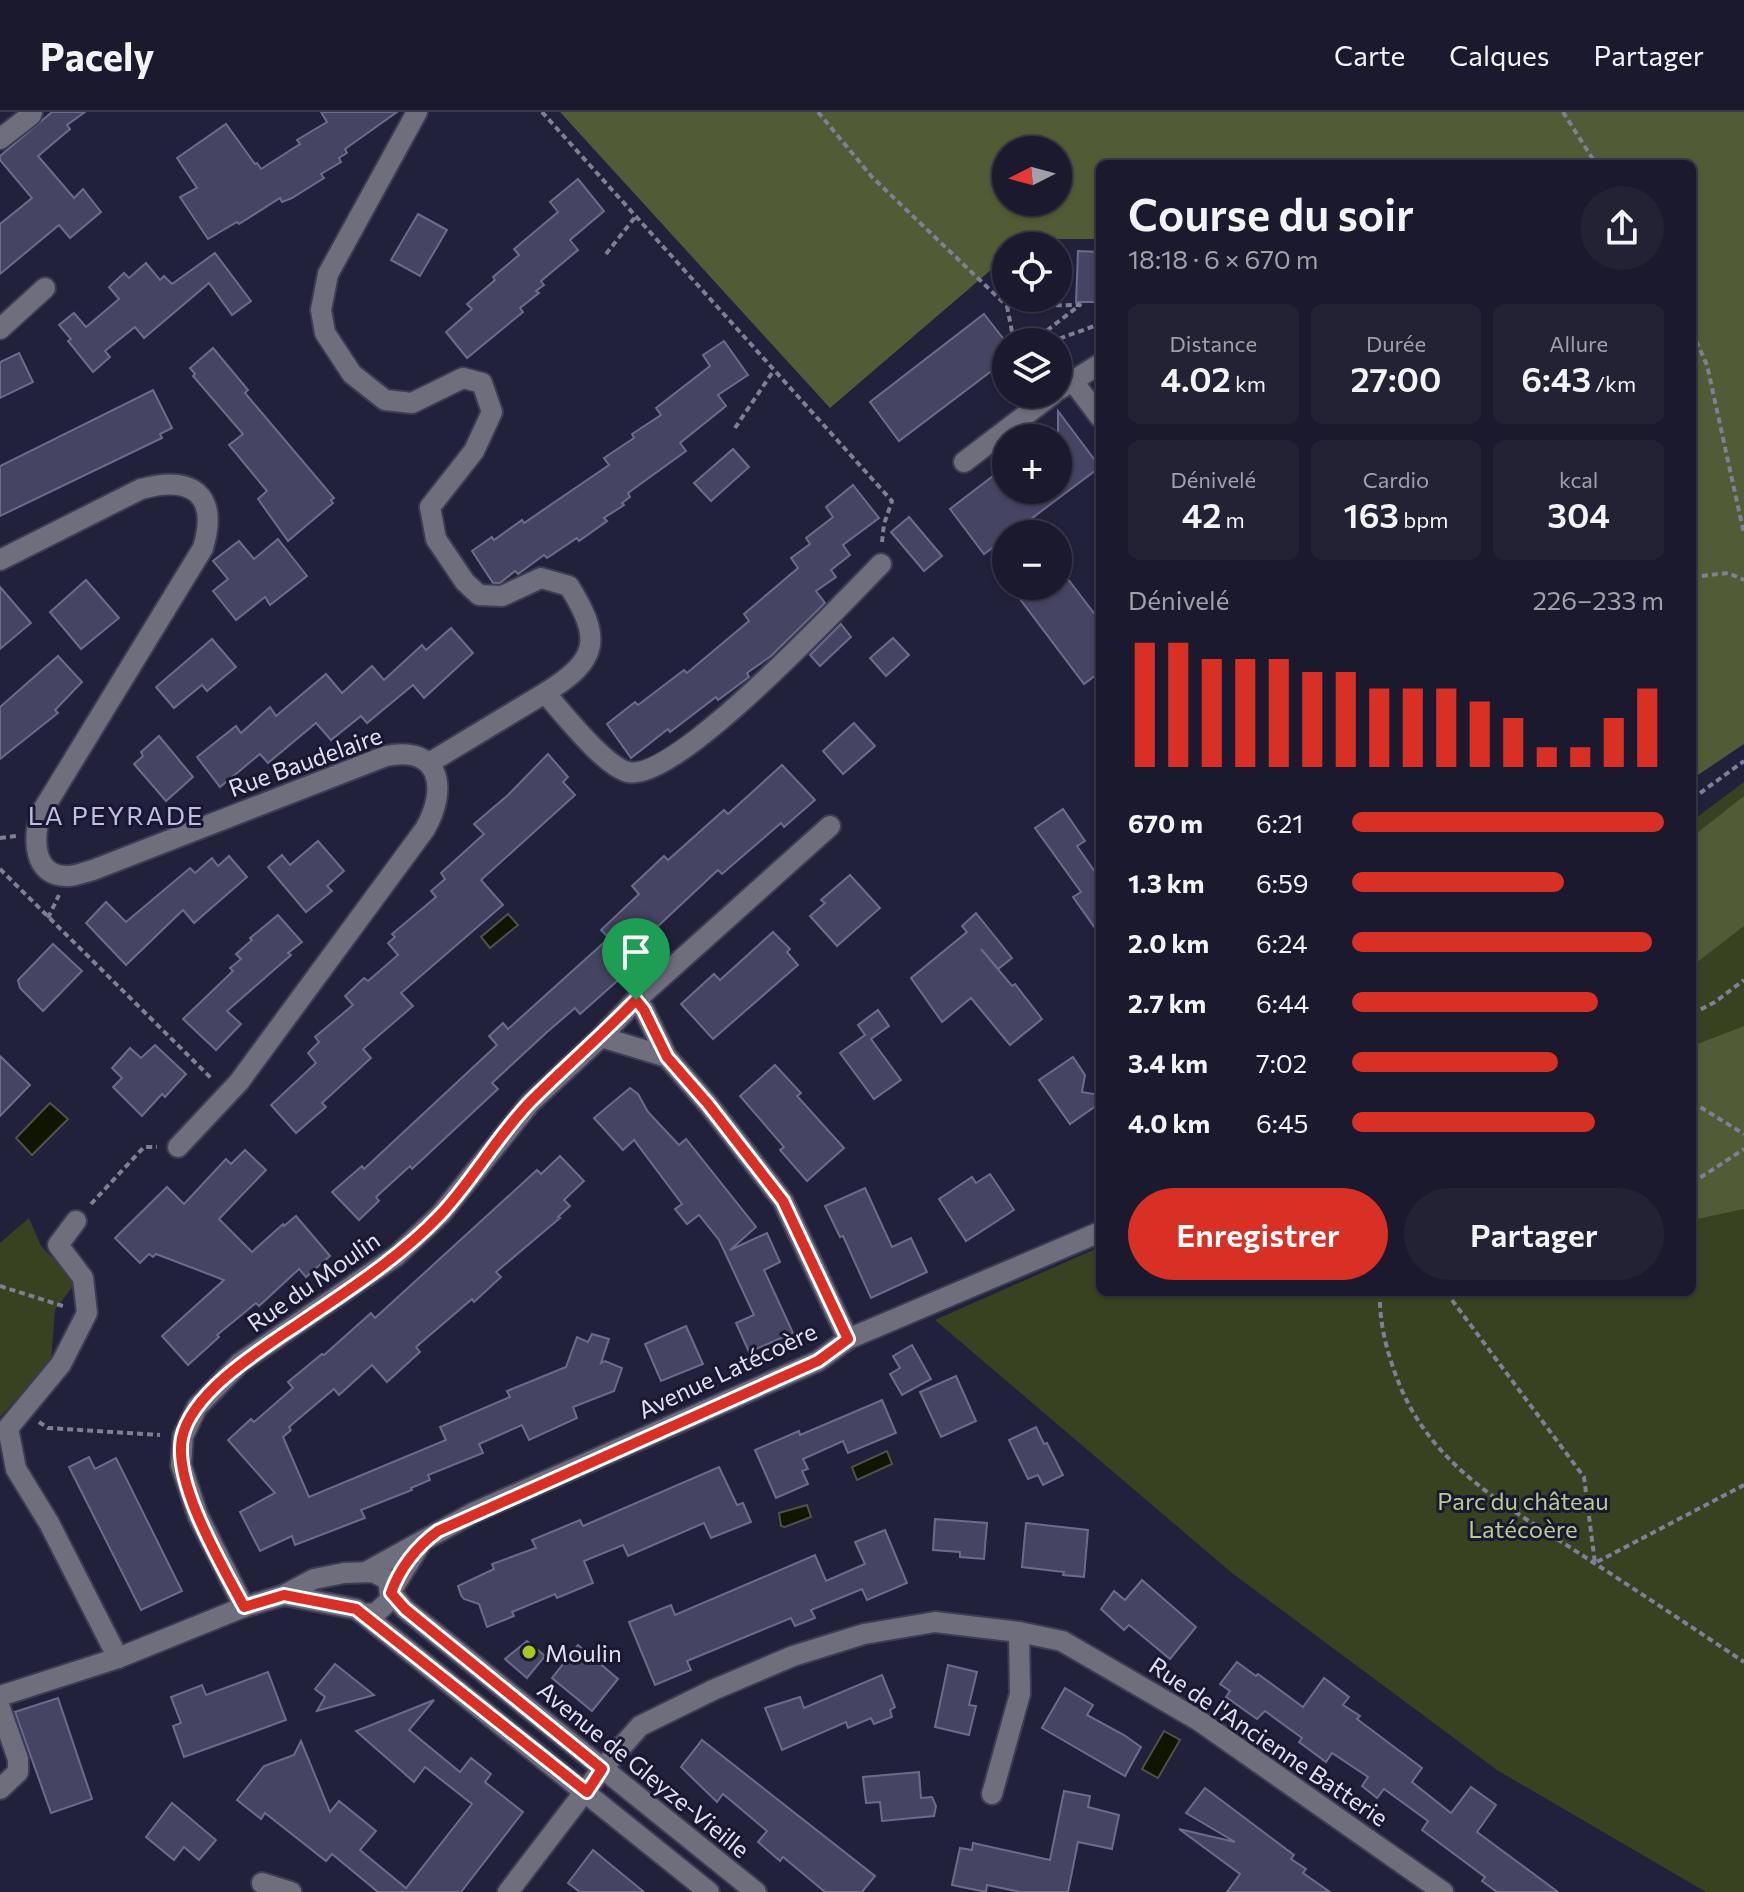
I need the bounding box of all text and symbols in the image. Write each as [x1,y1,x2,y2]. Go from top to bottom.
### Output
text: Pacely [40,32,154,79]
text: Carte [1334,38,1405,72]
text: Calques [1449,38,1550,72]
text: Partager [1594,38,1704,72]
north arrow [992,136,1072,216]
map controls [992,136,1072,600]
text: Course du soir [1128,186,1414,240]
button: share [1580,186,1664,270]
button: locate [992,232,1072,312]
text: 18:18 · 6 × 670 m [1128,243,1318,274]
button: layers [992,328,1072,408]
text: Distance [1170,330,1257,357]
text: Durée [1366,330,1426,357]
text: Allure [1549,330,1608,357]
text: 4.02 [1161,357,1231,399]
text: 27:00 [1350,357,1442,399]
text: 6:43 [1521,357,1591,399]
text: km [1231,370,1266,397]
text: /km [1591,370,1636,397]
button: + [992,424,1072,504]
text: Dénivelé [1170,466,1256,493]
text: Cardio [1363,466,1429,493]
text: kcal [1559,466,1598,493]
text: 42 [1182,493,1221,535]
text: 163 [1344,493,1399,535]
text: 304 [1547,493,1610,535]
text: m [1221,506,1245,533]
text: bpm [1399,506,1448,533]
button: − [992,520,1072,600]
text: Dénivelé [1128,584,1229,615]
text: 226–233 m [1532,584,1664,615]
street label: Rue Baudelaire [224,720,386,802]
district label: LA PEYRADE [28,799,204,830]
text: 670 m [1128,807,1203,838]
text: 6:21 [1256,807,1303,838]
text: 1.3 km [1128,867,1204,898]
text: 6:59 [1256,867,1309,898]
pin [602,918,670,1000]
text: 2.0 km [1128,927,1209,958]
text: 6:24 [1256,927,1308,958]
icon: arrive [614,930,658,974]
text: 2.7 km [1128,987,1206,1018]
text: 6:44 [1256,987,1309,1018]
text: 3.4 km [1128,1047,1208,1078]
text: 7:02 [1256,1047,1307,1078]
text: 4.0 km [1128,1107,1210,1138]
text: 6:45 [1256,1107,1308,1138]
button: Enregistrer [1128,1188,1388,1280]
button: Partager [1404,1188,1664,1280]
street label: Rue du Moulin [241,1225,385,1337]
street label: Avenue Latécoère [633,1316,821,1424]
park label: Parc du château Latécoère [1437,1486,1609,1543]
place label: Moulin [545,1638,622,1667]
marker: Moulin [520,1643,538,1661]
street label: Rue de l'Ancienne Batterie [1144,1650,1394,1832]
street label: Avenue de Gleyze-Vieille [532,1675,756,1863]

